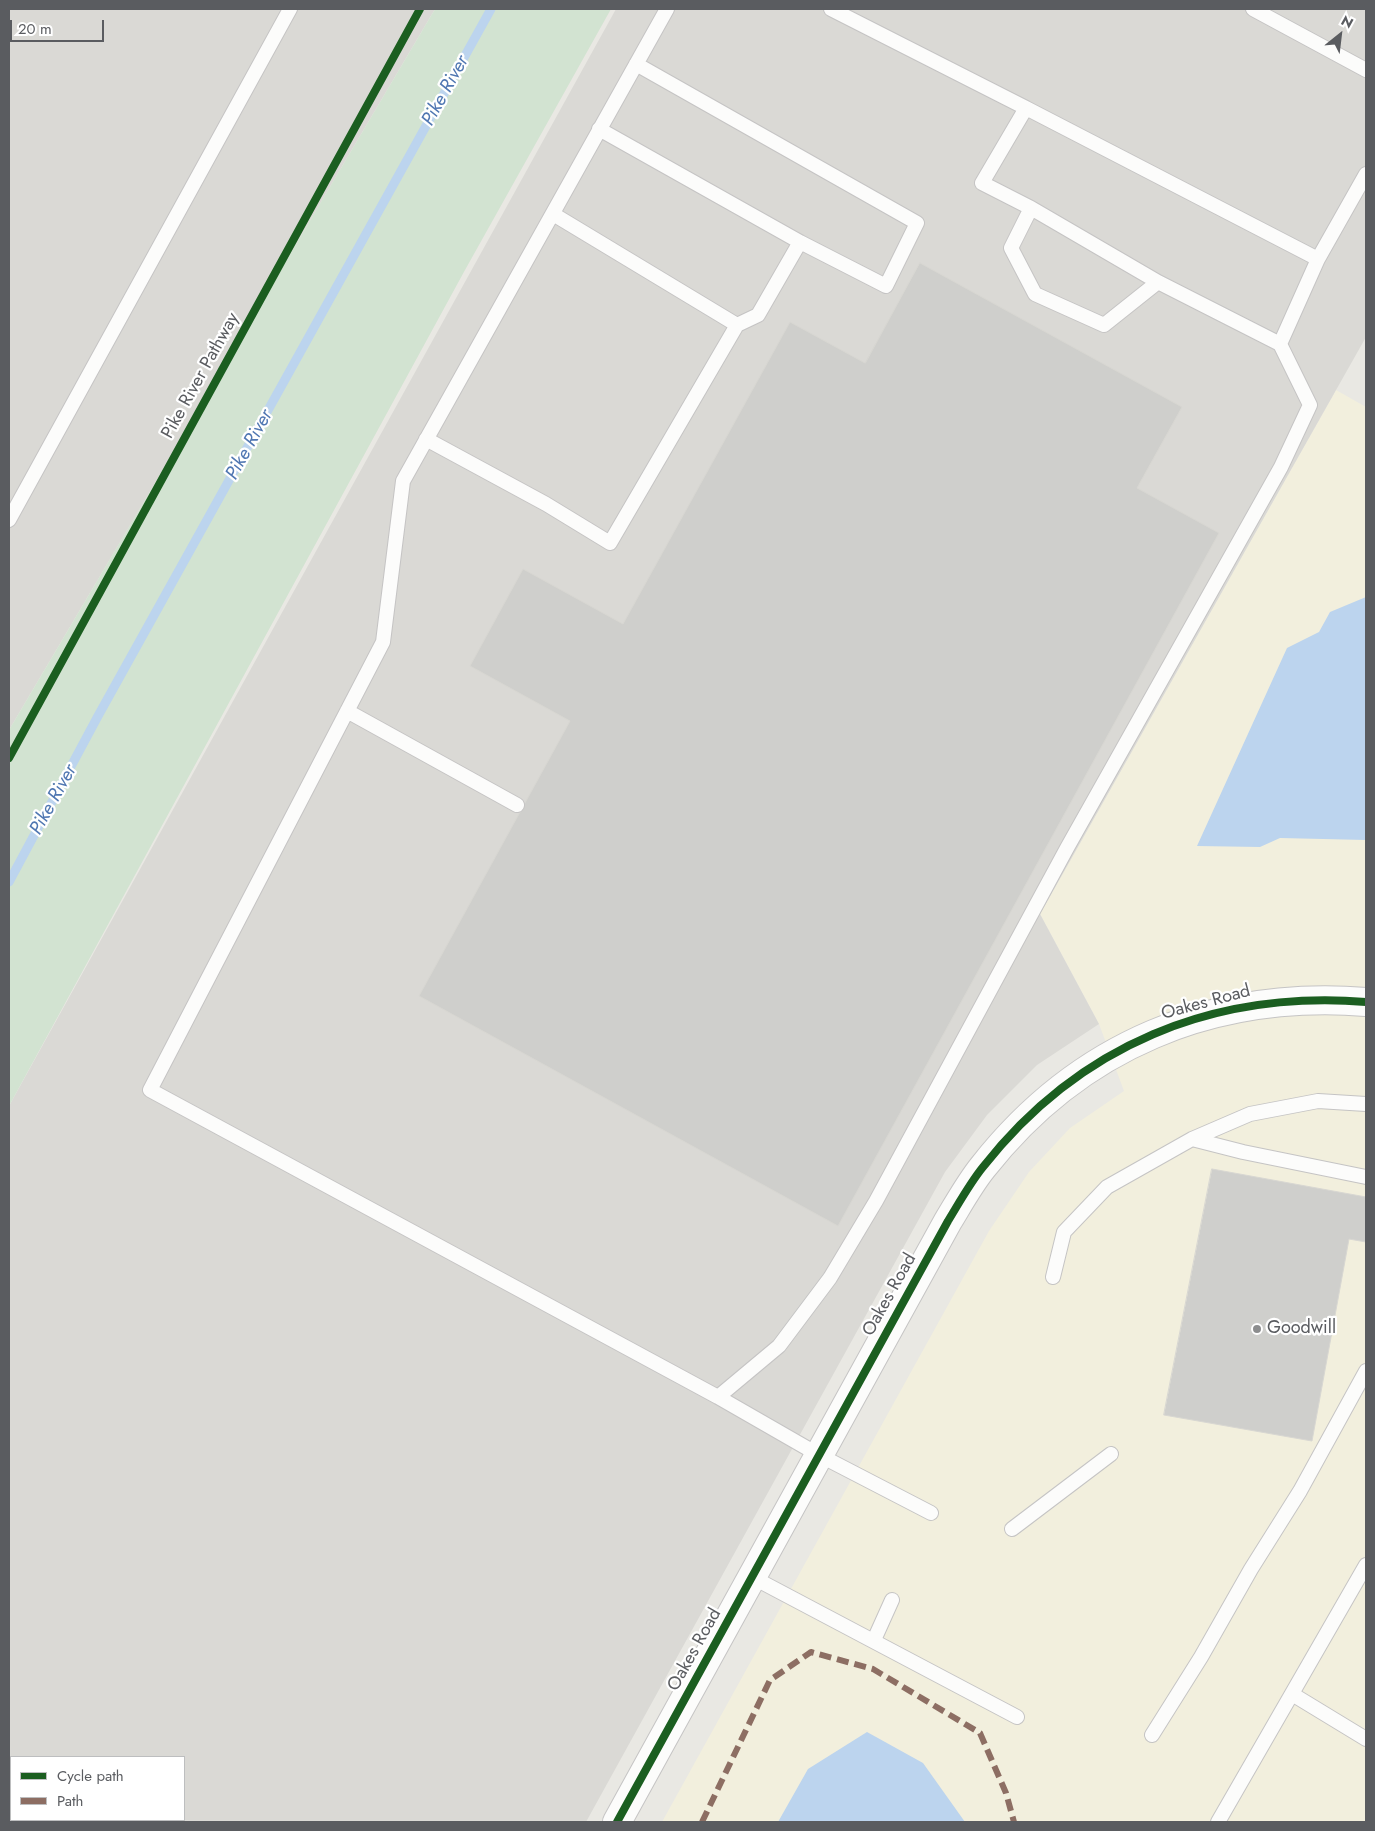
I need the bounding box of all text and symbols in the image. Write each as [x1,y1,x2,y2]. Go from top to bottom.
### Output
scale bar [12,10,106,42]
north arrow [1315,10,1365,60]
text: N [1338,10,1357,33]
text: 20 m [18,18,52,40]
water label: Pike River [417,52,475,130]
street label: Pike River Pathway [157,309,245,443]
water label: Pike River [221,406,279,484]
water label: Pike River [25,761,83,839]
street label: Oakes Road [1159,981,1253,1025]
street label: Oakes Road [858,1250,922,1340]
place label: Goodwill [1267,1318,1336,1340]
marker: Goodwill [1251,1323,1263,1335]
street label: Oakes Road [663,1605,727,1695]
legend [10,1756,185,1821]
text: Cycle path [57,1765,124,1787]
text: Path [57,1790,83,1812]

